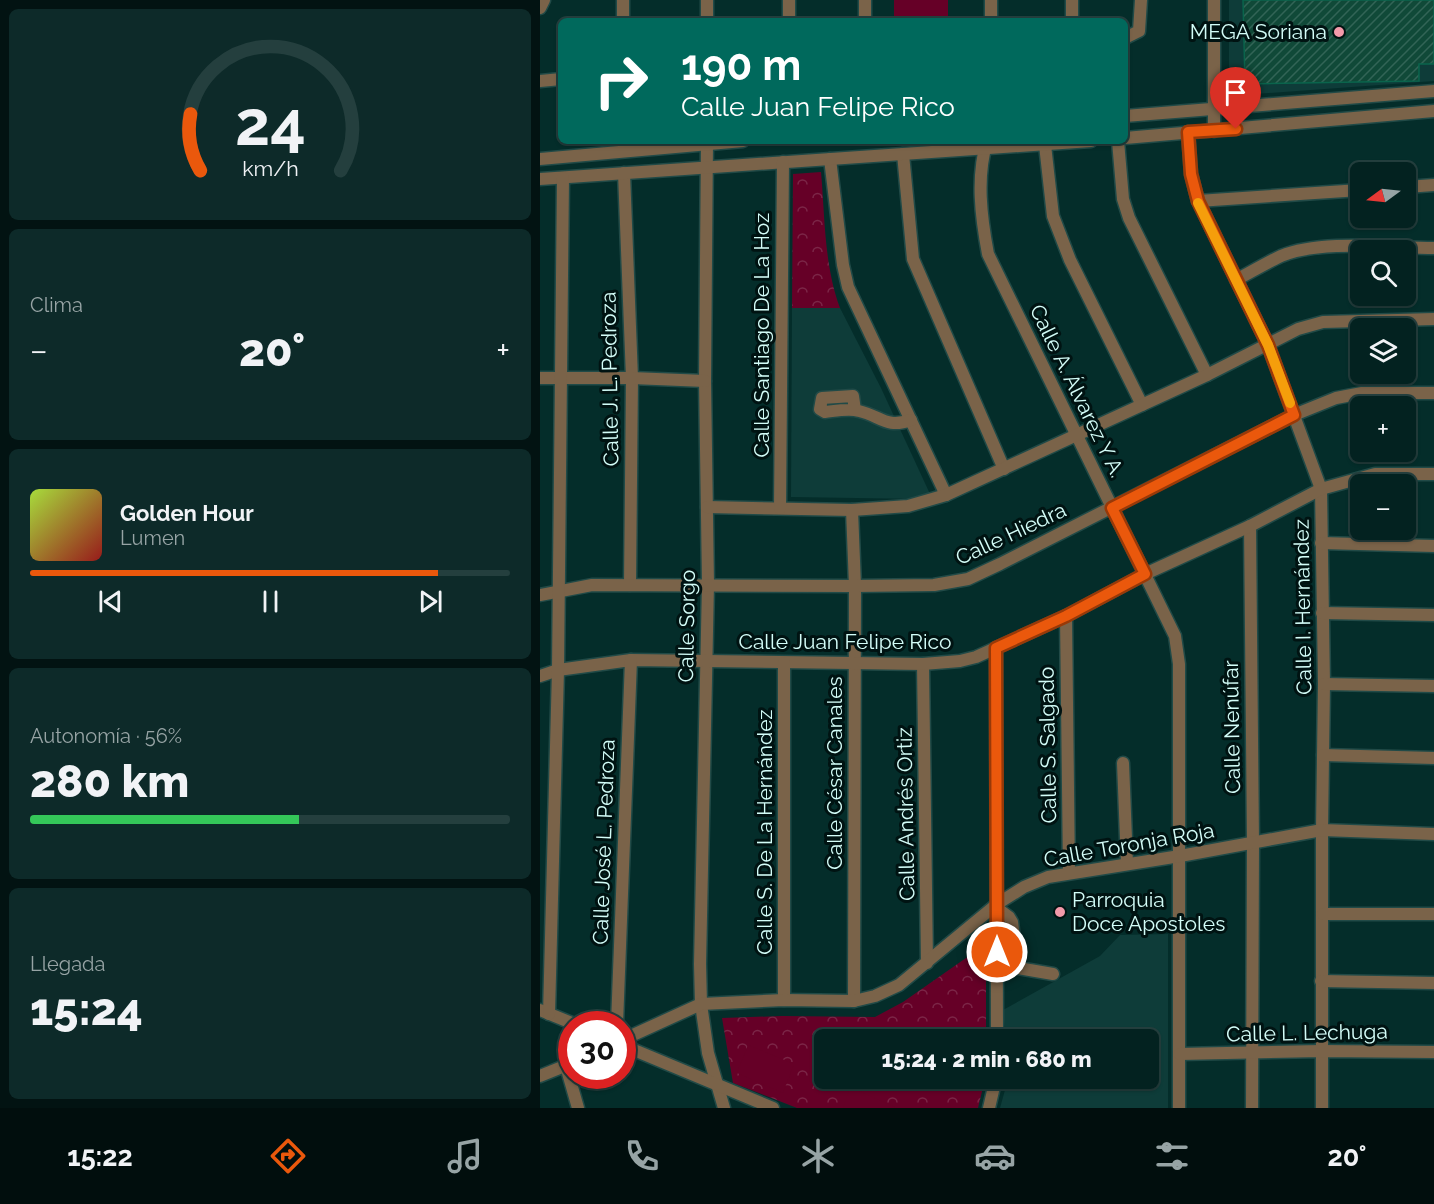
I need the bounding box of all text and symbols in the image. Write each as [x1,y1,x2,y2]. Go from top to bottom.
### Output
place label: MEGA Soriana [1190,19,1327,44]
marker: MEGA Soriana [1332,25,1346,39]
text: 190 m [681,41,801,90]
icon: right [582,42,660,120]
pin [1210,67,1261,129]
icon: arrive [1219,76,1252,109]
text: 24 [235,87,305,161]
text: Calle Juan Felipe Rico [681,91,955,122]
text: km/h [242,157,298,182]
north arrow [1350,162,1416,228]
map controls [1350,162,1416,540]
street label: Calle Santiago De La Hoz [749,213,774,457]
button: search [1350,240,1416,306]
street label: Calle J. L. Pedroza [595,292,624,466]
text: Clima [30,293,83,317]
street label: Calle A. Álvarez Y A. [1025,300,1130,481]
button: layers [1350,318,1416,384]
text: 20° [239,324,305,377]
text: − [30,331,48,370]
text: + [496,331,510,370]
button: + [1350,396,1416,462]
button: − [1350,474,1416,540]
street label: Calle Hiedra [951,497,1070,570]
text: Golden Hour [120,500,254,526]
street label: Calle I. Hernández [1288,519,1317,695]
text: Lumen [120,526,185,550]
street label: Calle Sorgo [673,569,700,683]
icon: previous [94,585,127,618]
icon: pause [254,585,287,618]
icon: next [414,585,447,618]
street label: Calle Juan Felipe Rico [739,629,951,654]
street label: Calle Nenúfar [1218,659,1245,794]
street label: Calle S. Salgado [1034,666,1061,824]
street label: Calle César Canales [822,676,847,870]
street label: Calle S. De La Hernández [752,709,777,955]
text: Autonomía · 56% [30,724,182,748]
street label: Calle Andrés Ortiz [891,727,920,901]
street label: Calle José L. Pedroza [587,739,620,945]
text: 280 km [30,755,189,808]
street label: Calle Toronja Roja [1042,817,1216,872]
place label: Parroquia Doce Apostoles [1072,887,1225,936]
marker: Parroquia Doce Apostoles [1053,905,1067,919]
position arrow [965,920,1029,984]
text: Llegada [30,952,105,976]
text: 15:24 [30,983,143,1036]
speed limit sign: 30 [558,1011,636,1089]
street label: Calle L. Lechuga [1226,1019,1388,1046]
text: 15:24 · 2 min · 680 m [882,1046,1092,1072]
icon: directions [267,1135,309,1177]
icon: music [444,1135,486,1177]
icon: phone [621,1135,663,1177]
icon: climate [797,1135,839,1177]
icon: car [974,1135,1016,1177]
icon: filters [1151,1135,1193,1177]
text: 15:22 [67,1141,133,1172]
text: 20° [1327,1141,1367,1172]

